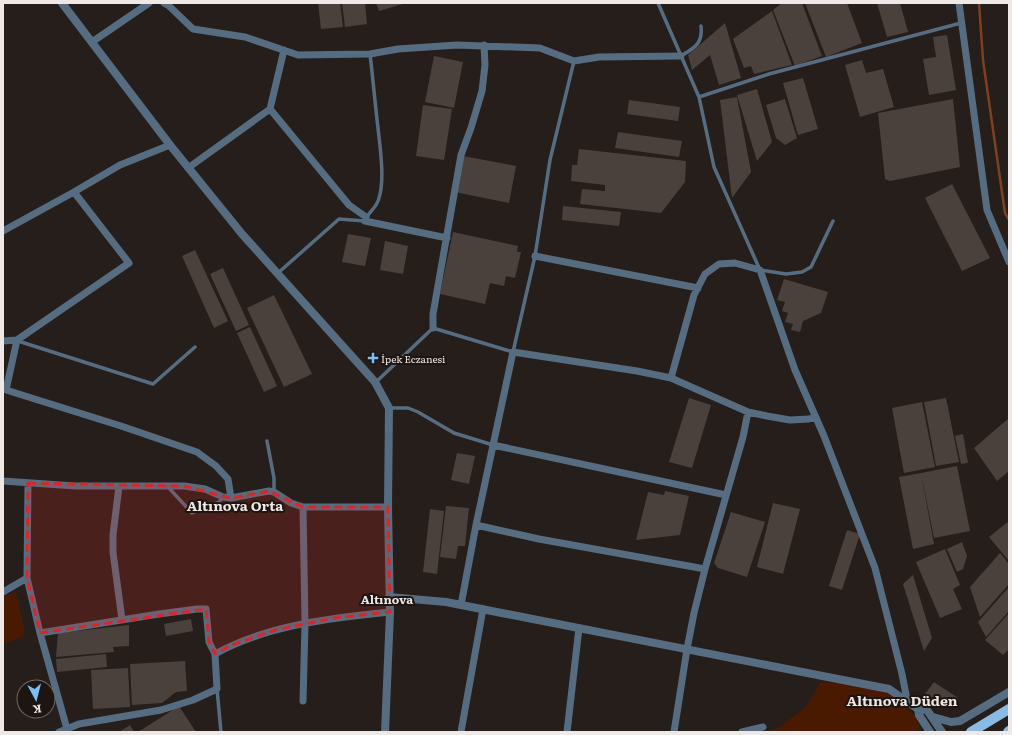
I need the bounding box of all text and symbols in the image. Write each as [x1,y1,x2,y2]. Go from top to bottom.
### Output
place label: İpek Eczanesi [381,351,446,366]
marker: İpek Eczanesi [368,353,378,363]
district label: Altınova Orta [187,495,284,515]
district label: Altınova [361,590,413,608]
north arrow [16,679,56,719]
district label: Altınova Düden [847,690,958,710]
text: K [32,701,43,718]

